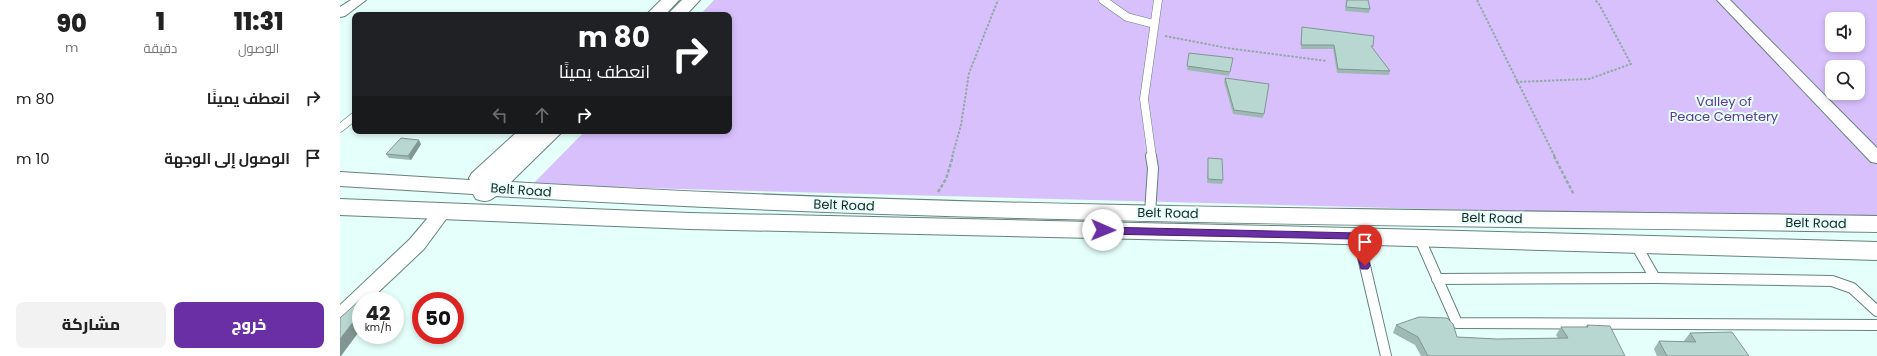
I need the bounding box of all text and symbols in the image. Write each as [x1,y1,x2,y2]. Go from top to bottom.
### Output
text: 1 [156,5,165,38]
text: 11:31 [234,5,283,38]
text: 90 [57,7,87,40]
map controls [1825,12,1865,100]
button: sound [1825,12,1865,52]
text: 80 m [578,18,650,57]
icon: right [664,28,716,80]
text: m [65,38,78,57]
text: دقيقة [143,39,177,58]
text: الوصول [238,39,279,58]
text: انعطف يمينًا [559,59,650,84]
button: search [1825,60,1865,100]
icon: right [302,87,324,109]
text: 80 m [16,88,54,109]
text: انعطف يمينًا [207,88,290,109]
park label: Valley of Peace Cemetery [1670,92,1779,126]
icon: left [489,104,511,126]
icon: ahead [531,104,553,126]
icon: right [573,104,595,126]
icon: arrive [302,147,324,169]
text: 10 m [16,148,50,169]
text: الوصول إلى الوجهة [164,148,290,169]
street label: Belt Road [490,178,552,202]
street label: Belt Road [813,194,875,216]
street label: Belt Road [1137,203,1199,223]
street label: Belt Road [1461,208,1523,228]
position arrow [1082,209,1124,251]
street label: Belt Road [1785,213,1847,233]
pin [1348,225,1382,266]
icon: arrive [1354,231,1376,253]
speed limit sign: 50 [412,292,464,344]
text: 42 [366,299,390,327]
button: مشاركة [16,302,166,348]
button: خروج [174,302,324,348]
text: km/h [365,320,391,335]

